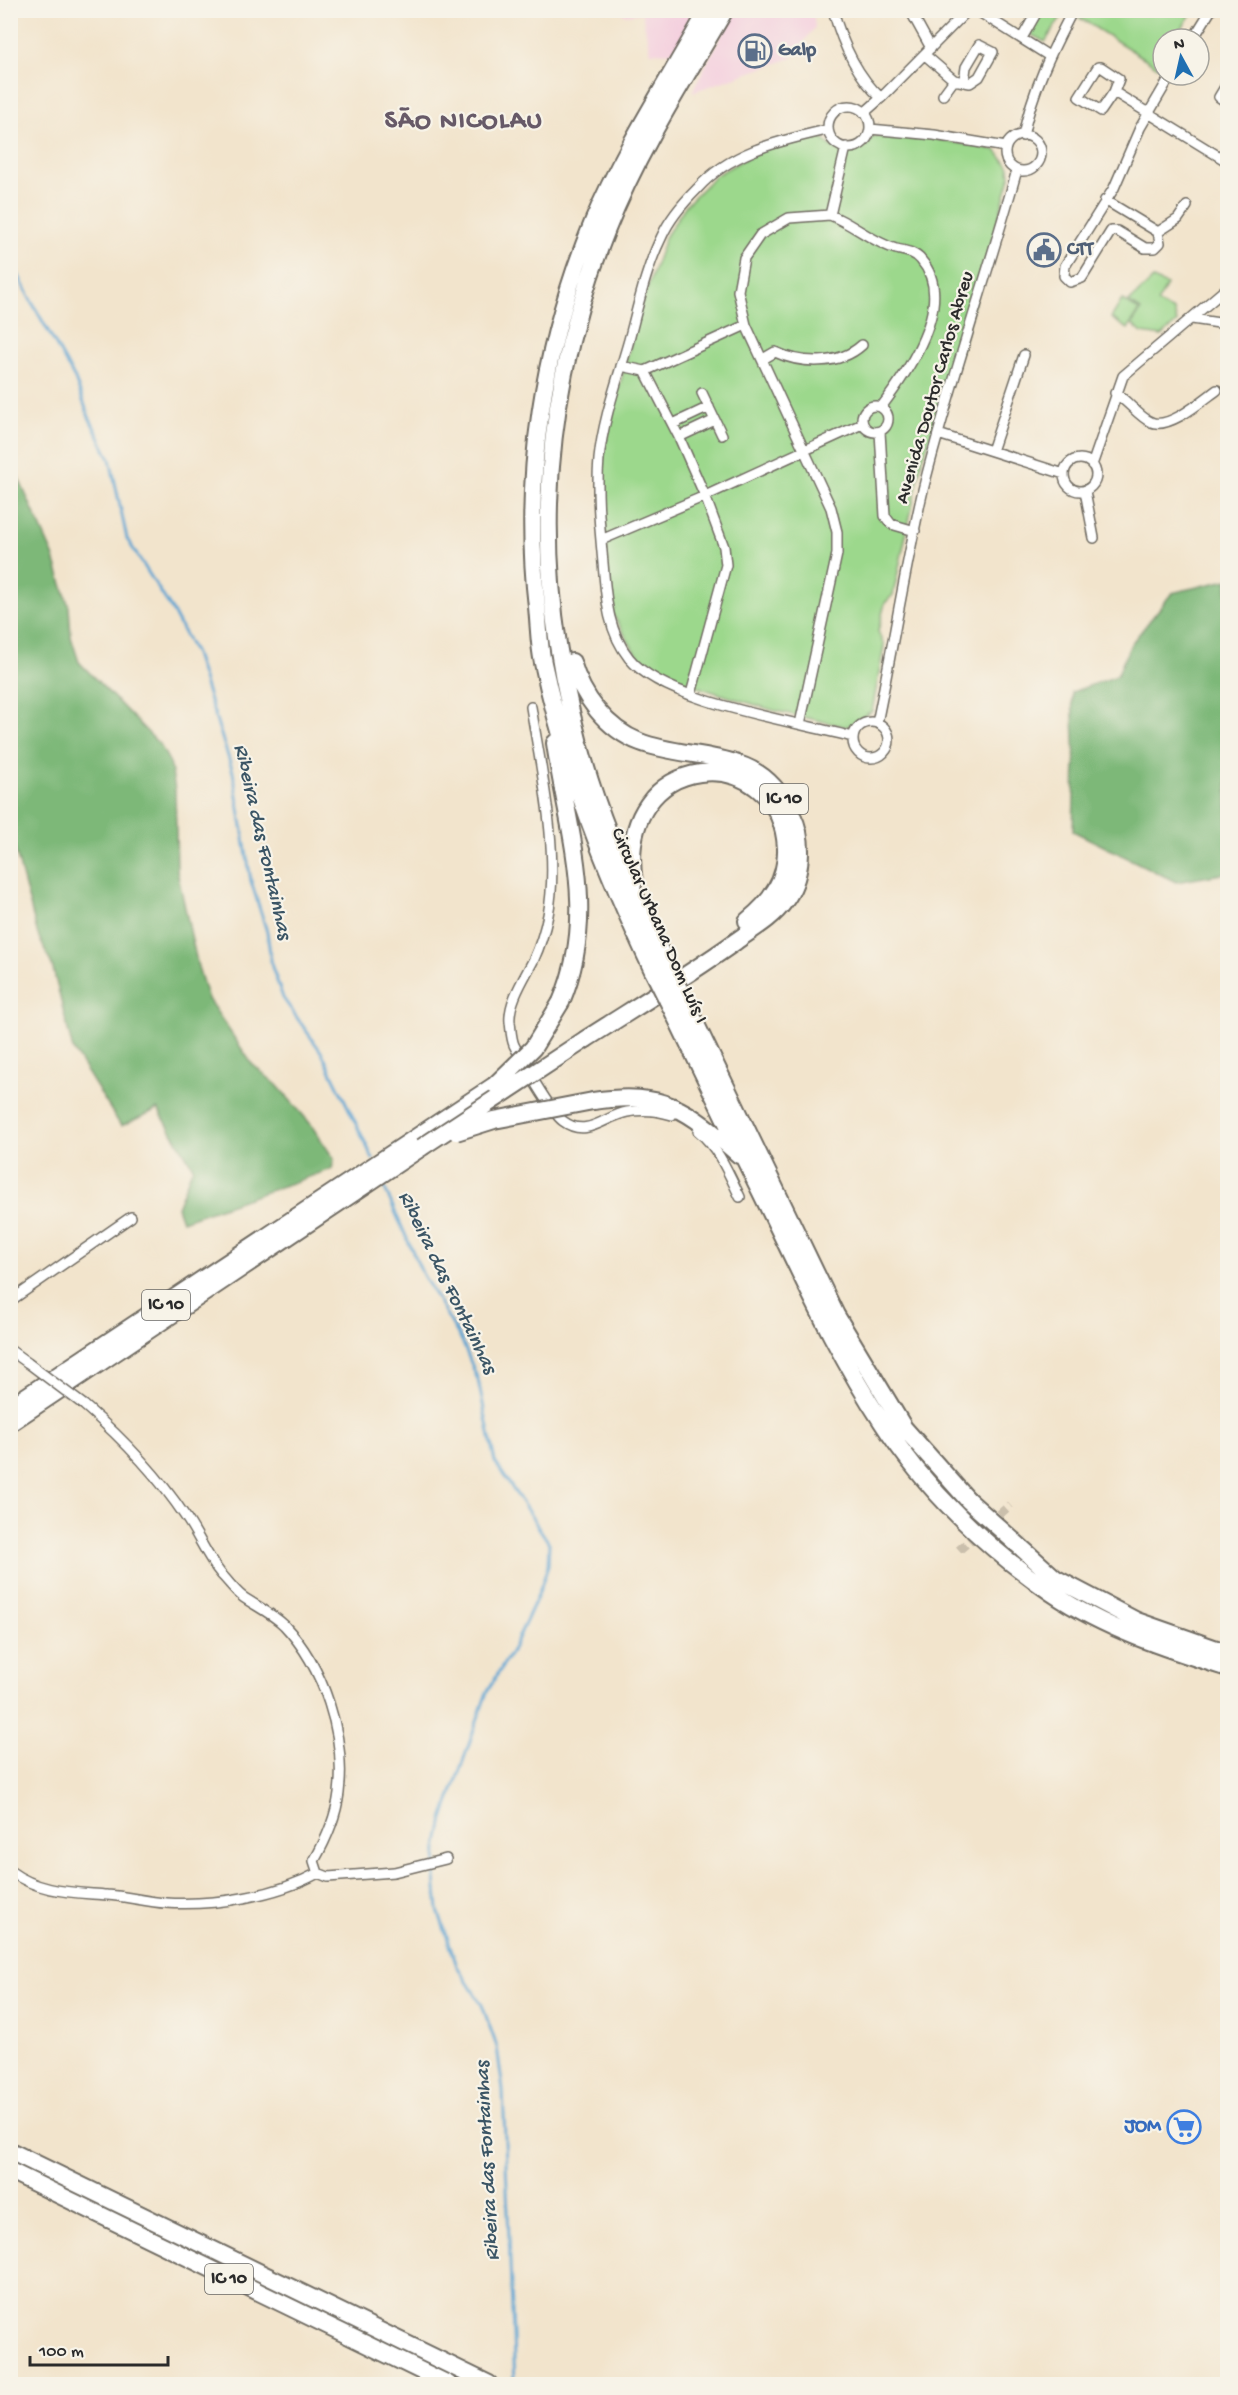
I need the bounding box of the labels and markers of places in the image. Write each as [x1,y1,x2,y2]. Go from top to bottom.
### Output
fuel station icon: Galp [737,33,773,69]
place label: Galp [778,40,816,63]
public building icon: CTT [1026,232,1062,268]
place label: CTT [1066,239,1095,262]
supermarket icon: JOM [1166,2109,1202,2145]
place label: JOM [1123,2116,1162,2139]

